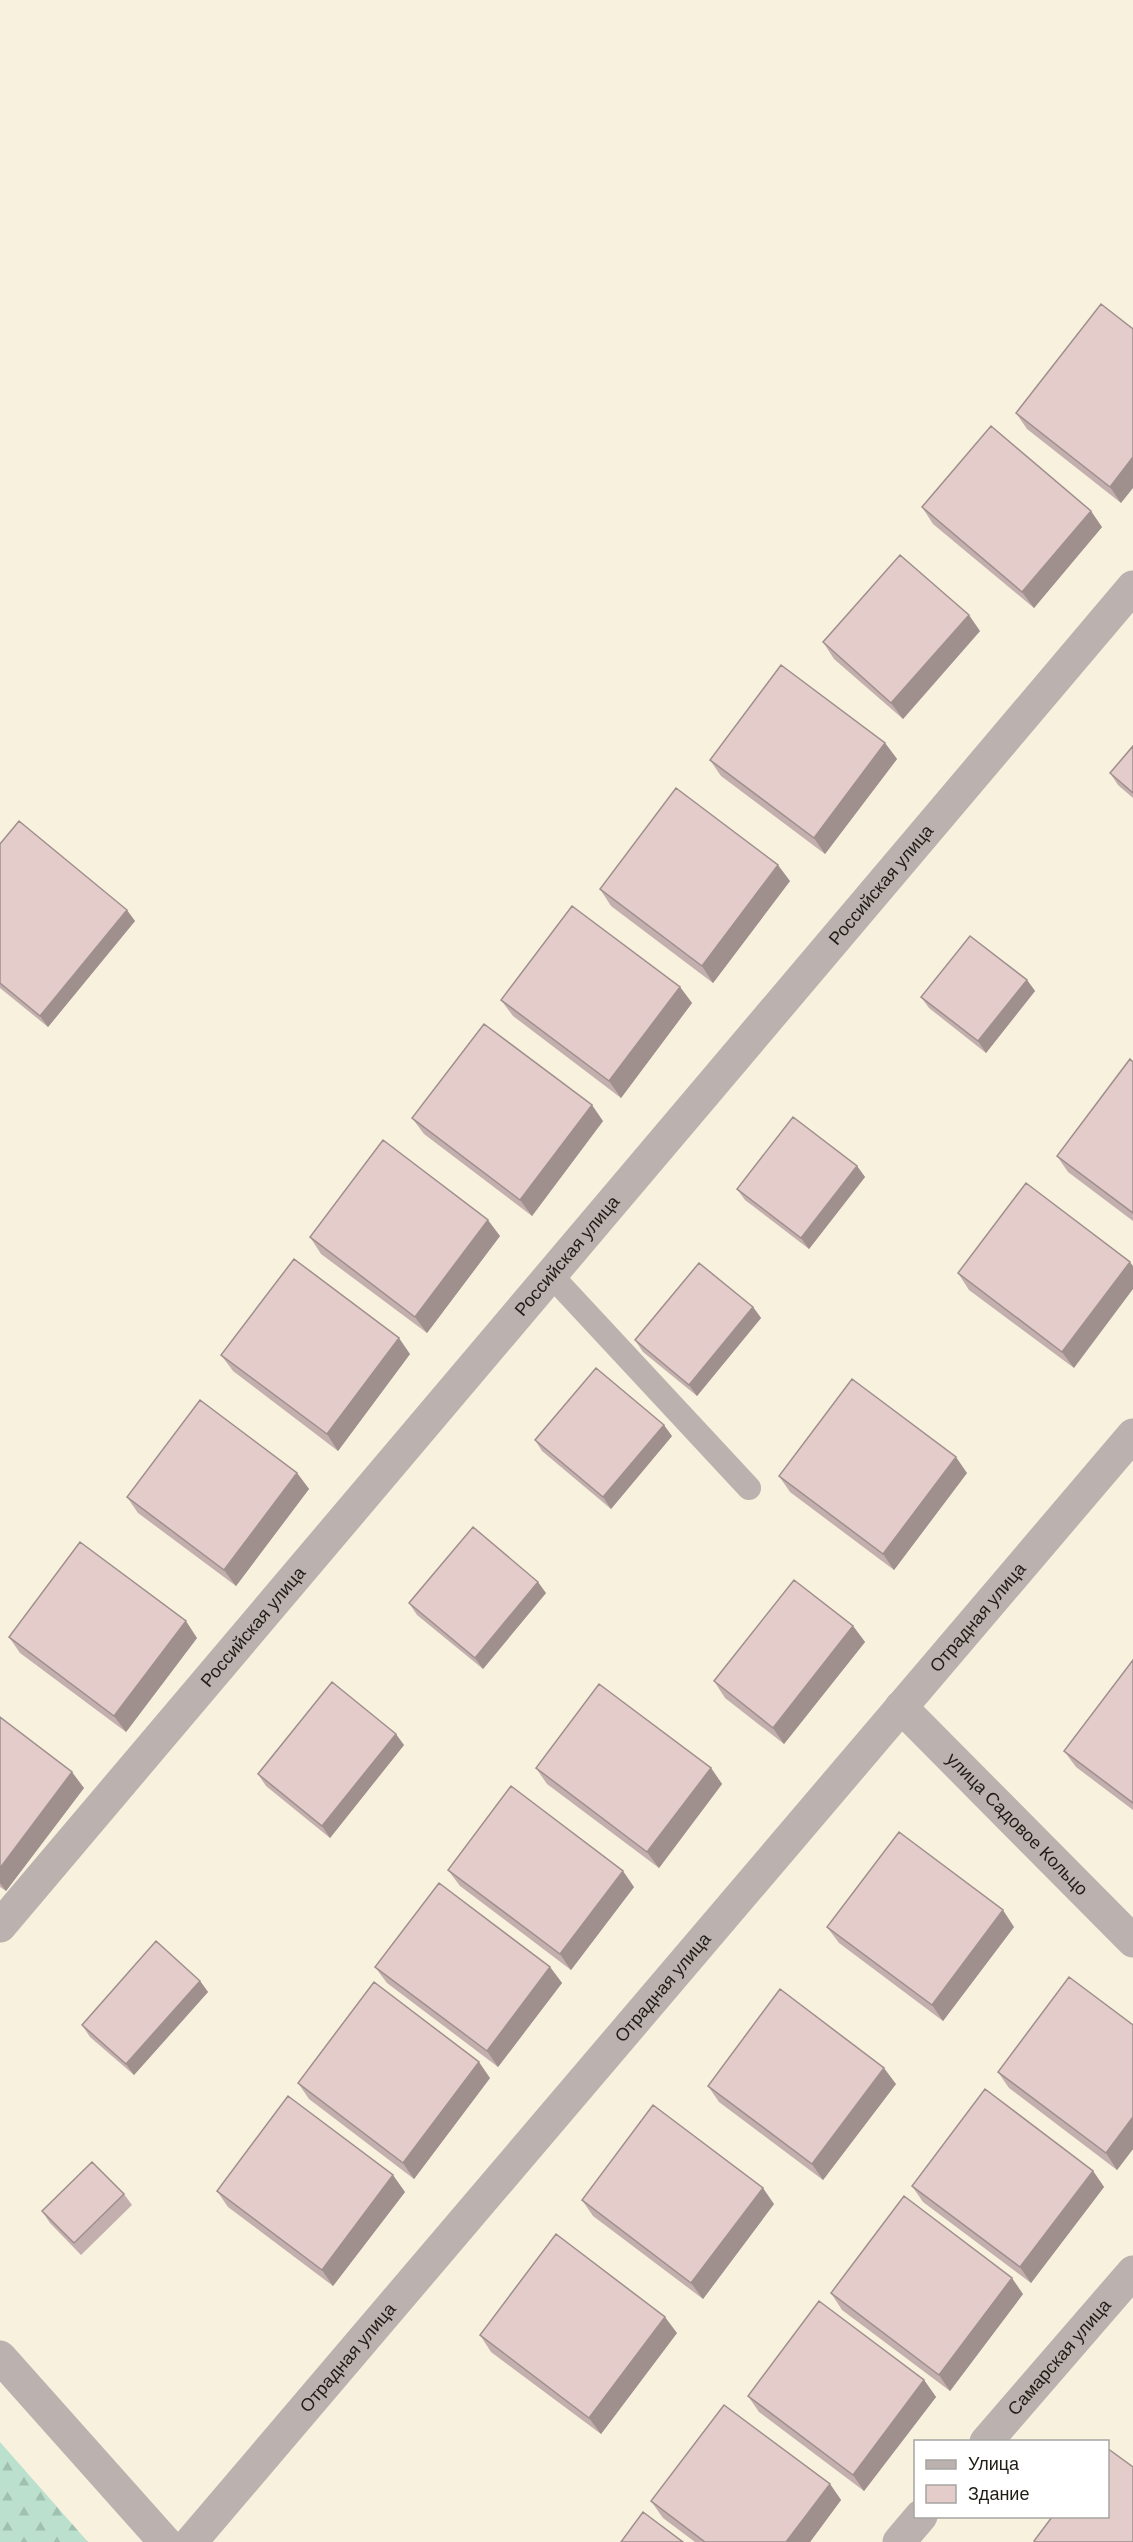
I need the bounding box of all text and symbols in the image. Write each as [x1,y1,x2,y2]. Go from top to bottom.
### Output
street label: Российская улица [823,819,940,950]
street label: Российская улица [509,1190,626,1321]
street label: Отрадная улица [924,1557,1032,1677]
street label: Российская улица [195,1561,312,1692]
street label: улица Садовое Кольцо [941,1747,1093,1901]
street label: Отрадная улица [609,1927,717,2047]
street label: Самарская улица [1002,2293,1117,2421]
street label: Отрадная улица [294,2297,402,2418]
legend [914,2440,1109,2518]
text: Улица [968,2452,1020,2476]
text: Здание [968,2482,1029,2506]

